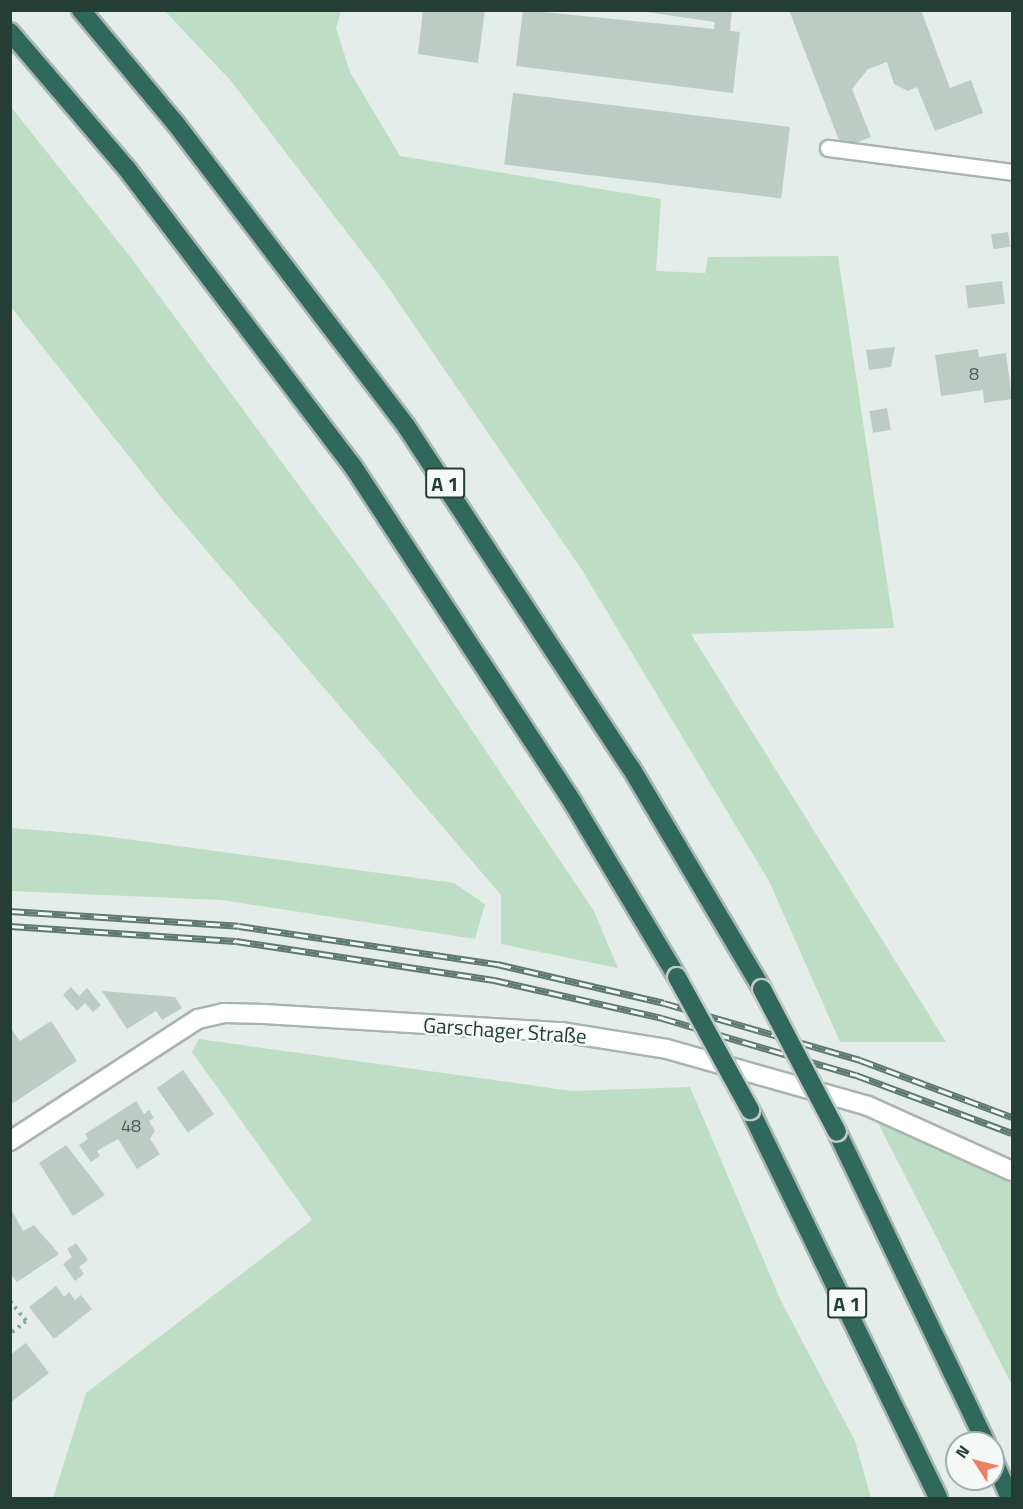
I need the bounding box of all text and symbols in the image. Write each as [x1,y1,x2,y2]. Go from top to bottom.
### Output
house number: 8 [969,363,979,385]
road number: A 1 [424,466,466,500]
street label: Garschager Straße [422,1012,588,1048]
house number: 48 [121,1115,141,1137]
road number: A 1 [826,1286,868,1320]
north arrow [945,1431,1005,1491]
text: N [949,1440,975,1463]

